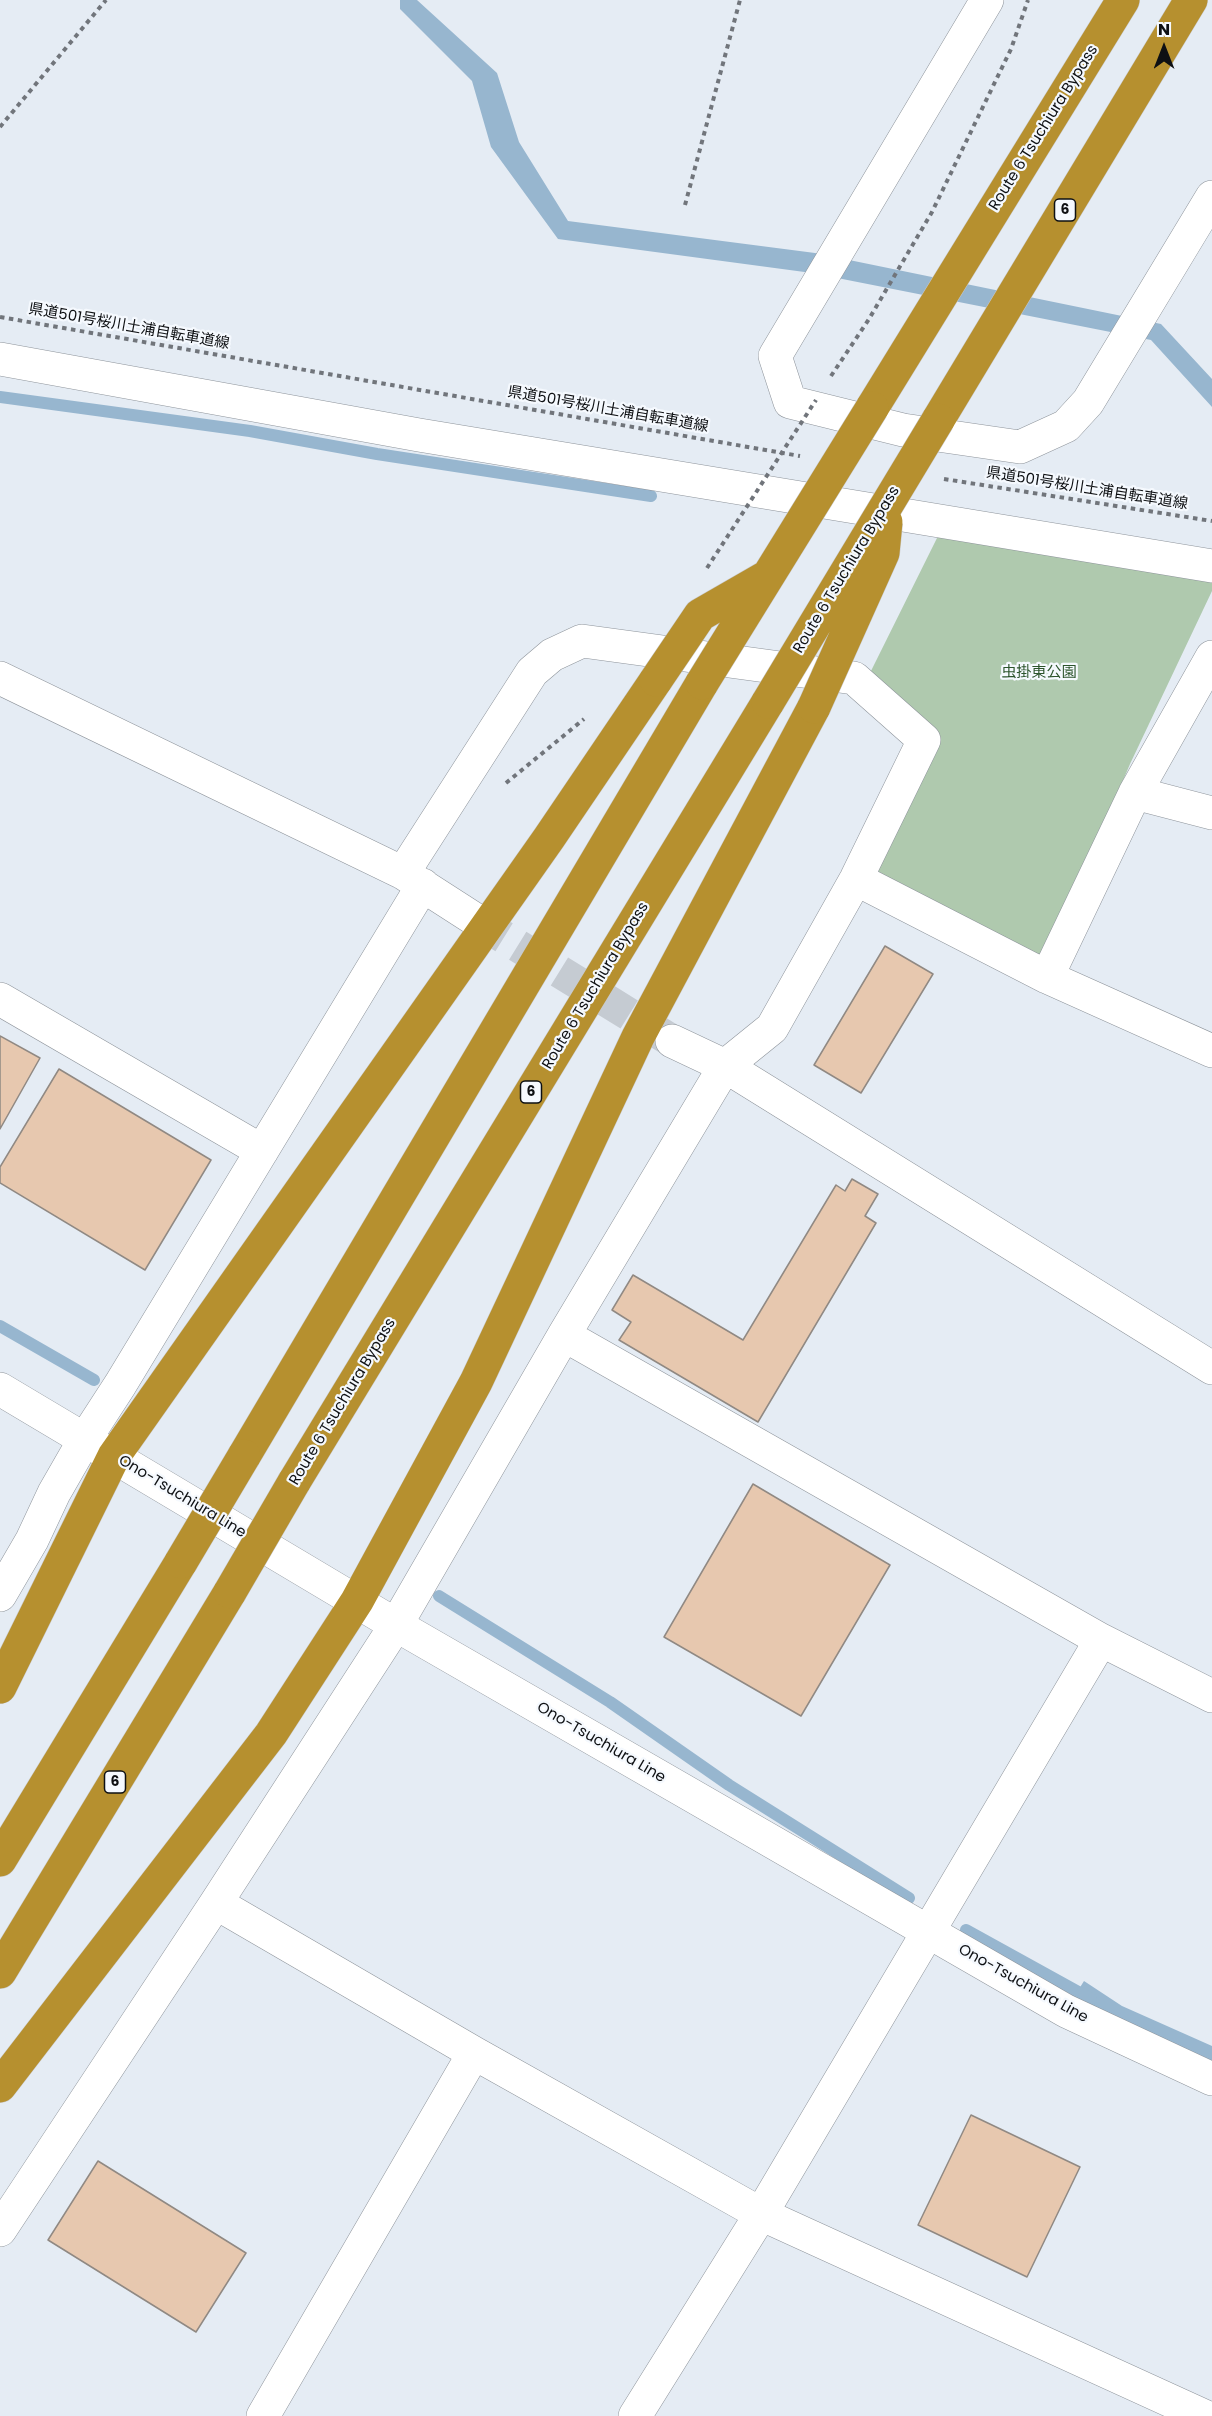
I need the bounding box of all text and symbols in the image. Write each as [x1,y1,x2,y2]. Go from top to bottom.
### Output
north arrow [1134,18,1194,78]
text: N [1158,18,1170,41]
street label: Route 6 Tsuchiura Bypass [986,42,1102,214]
road number: 6 [1054,199,1076,221]
street label: 県道501号桜川土浦自転車道線 [27,300,231,354]
street label: 県道501号桜川土浦自転車道線 [506,383,710,437]
street label: 県道501号桜川土浦自転車道線 [985,464,1189,514]
street label: Route 6 Tsuchiura Bypass [790,483,904,657]
park label: 虫掛東公園 [1002,664,1076,682]
street label: Route 6 Tsuchiura Bypass [539,899,653,1073]
road number: 6 [520,1081,542,1103]
street label: Route 6 Tsuchiura Bypass [286,1315,400,1489]
street label: Ono-Tsuchiura Line [115,1452,249,1542]
street label: Ono-Tsuchiura Line [533,1699,669,1787]
road number: 6 [104,1771,126,1793]
street label: Ono-Tsuchiura Line [955,1941,1091,2027]

